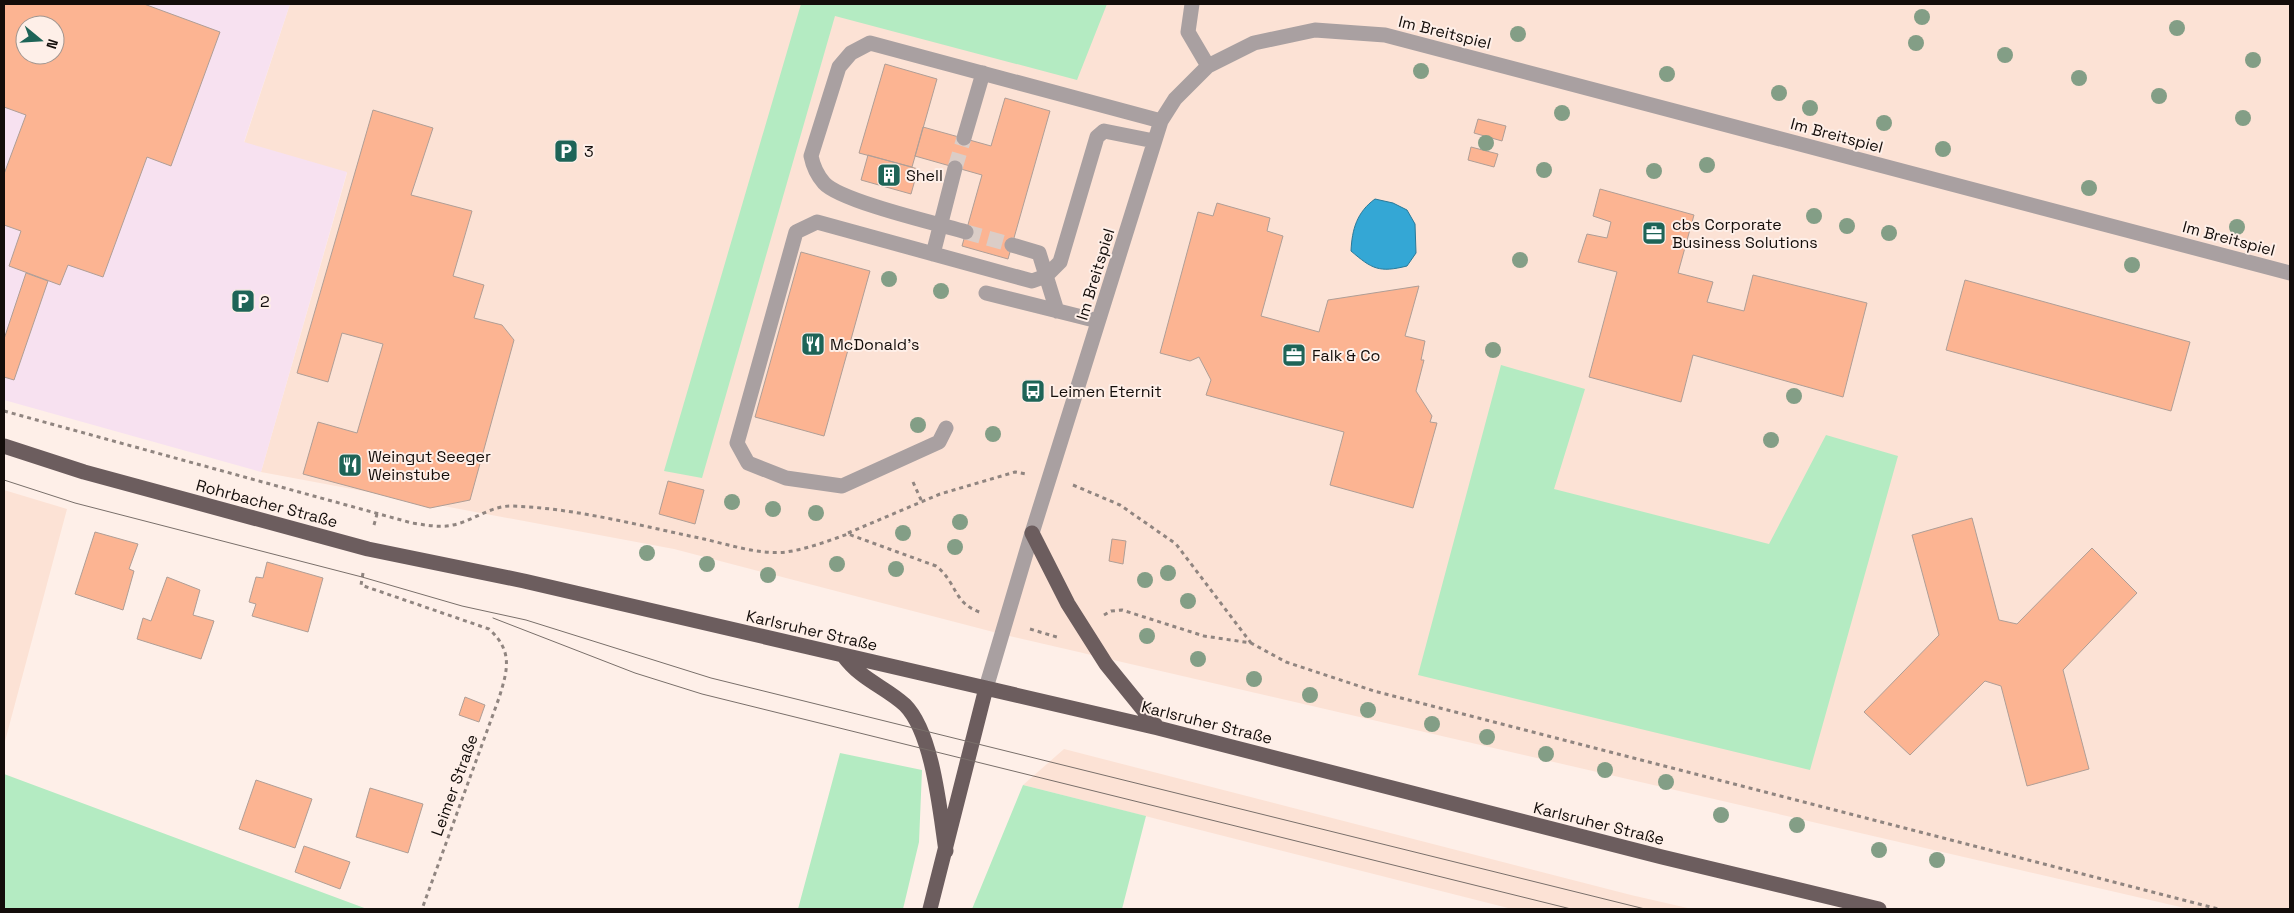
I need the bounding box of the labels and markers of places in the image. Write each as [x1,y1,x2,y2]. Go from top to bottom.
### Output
parking icon: 3 [553,138,579,164]
place label: 3 [584,141,594,162]
building icon: Shell [876,162,902,188]
place label: Shell [906,165,943,186]
place label: cbs Corporate Business Solutions [1672,214,1818,253]
office icon: cbs Corporate Business Solutions [1641,220,1667,246]
parking icon: 2 [230,288,256,314]
place label: 2 [260,291,270,312]
restaurant icon: McDonald's [800,331,826,357]
place label: McDonald's [830,334,920,355]
office icon: Falk & Co [1281,342,1307,368]
place label: Falk & Co [1312,345,1380,366]
bus stop icon: Leimen Eternit [1020,378,1046,404]
place label: Leimen Eternit [1050,381,1162,402]
place label: Weingut Seeger Weinstube [368,446,491,485]
restaurant icon: Weingut Seeger Weinstube [337,452,363,478]

